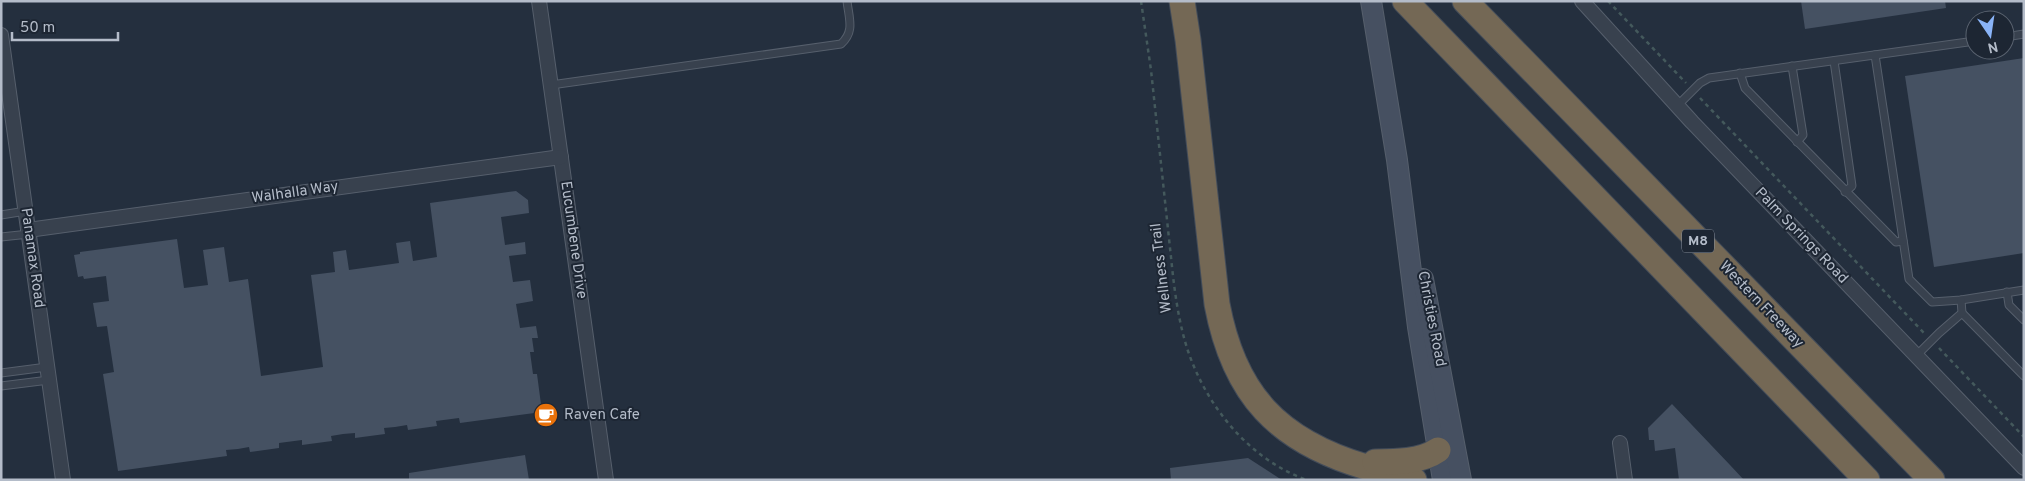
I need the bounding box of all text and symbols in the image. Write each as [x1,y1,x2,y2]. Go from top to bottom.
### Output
scale bar [12,10,119,42]
north arrow [1965,10,2015,60]
text: 50 m [20,19,55,38]
text: N [1986,37,1999,56]
street label: Walhalla Way [250,177,340,208]
street label: Eucumbene Drive [555,180,591,300]
street label: Palm Springs Road [1750,184,1852,288]
street label: Panamax Road [16,207,48,309]
street label: Wellness Trail [1147,222,1177,314]
road number: M8 [1682,230,1714,252]
street label: Western Freeway [1715,257,1807,353]
street label: Christies Road [1412,269,1450,369]
cafe icon: Raven Cafe [533,402,559,428]
place label: Raven Cafe [564,406,640,425]

